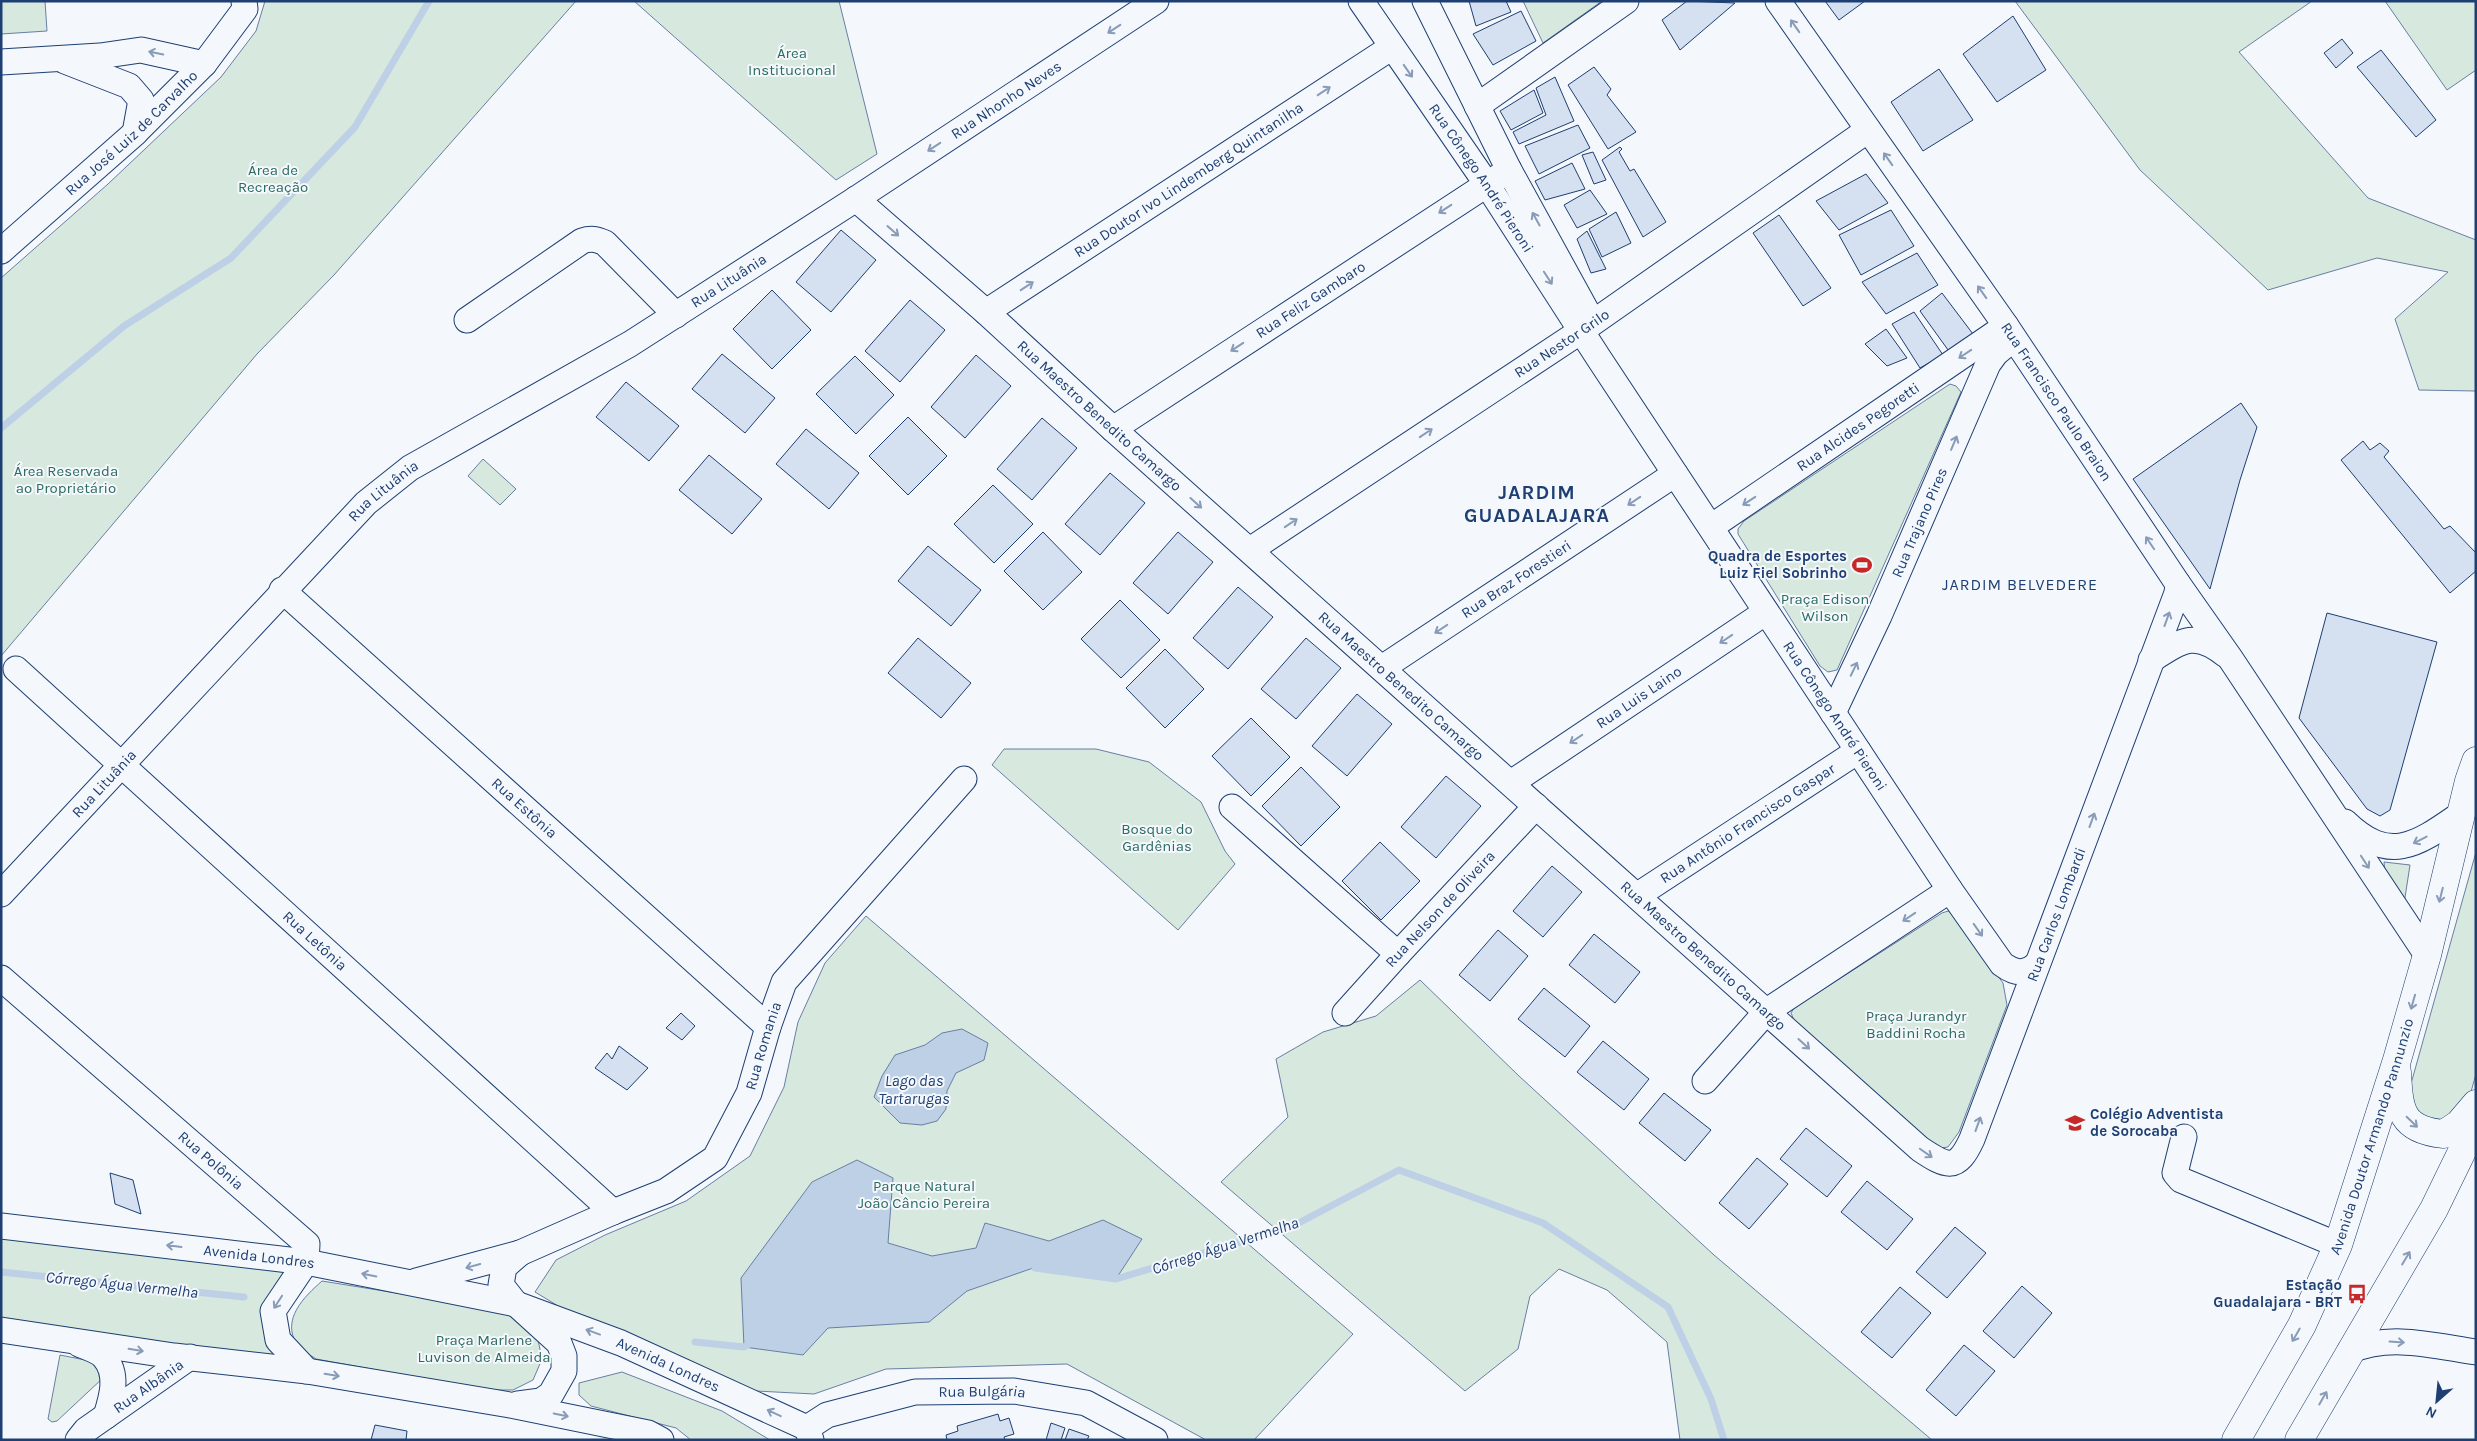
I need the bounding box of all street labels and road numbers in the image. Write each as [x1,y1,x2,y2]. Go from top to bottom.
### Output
street label: Rua Nhonho Neves [947,57,1065,143]
street label: Rua José Luiz de Carvalho [61,67,201,199]
street label: Rua Doutor Ivo Lindemberg Quintanilha [1071,98,1307,261]
street label: Rua Cônego André Pieroni [1425,100,1537,256]
street label: Rua Lituânia [688,250,770,312]
street label: Rua Feliz Gambaro [1252,257,1369,342]
street label: Rua Nestor Grilo [1511,305,1613,382]
street label: Rua Francisco Paulo Braion [1997,319,2116,484]
street label: Rua Maestro Benedito Camargo [1014,336,1185,495]
street label: Rua Alcides Pegoretti [1793,379,1923,475]
street label: Rua Lituânia [344,456,421,525]
street label: Rua Trajano Pires [1888,465,1951,580]
street label: Rua Braz Forestieri [1458,536,1575,622]
street label: Rua Maestro Benedito Camargo [1315,607,1488,765]
street label: Rua Cônego André Pieroni [1779,638,1891,794]
street label: Rua Luis Laino [1593,662,1685,732]
street label: Rua Lituânia [68,746,140,821]
street label: Rua Antônio Francisco Gaspar [1657,759,1839,887]
street label: Rua Estônia [488,774,561,842]
street label: Rua Carlos Lombardi [2023,845,2090,984]
street label: Rua Nelson de Oliveira [1381,847,1499,971]
street label: Rua Maestro Benedito Camargo [1617,877,1790,1034]
street label: Rua Letônia [279,907,351,975]
street label: Rua Romania [741,999,785,1092]
street label: Avenida Doutor Armando Pannunzio [2326,1016,2417,1257]
street label: Rua Polônia [174,1127,247,1194]
street label: Avenida Londres [203,1241,316,1273]
street label: Avenida Londres [614,1333,723,1396]
street label: Rua Albânia [110,1355,187,1417]
street label: Rua Bulgária [938,1382,1027,1402]

